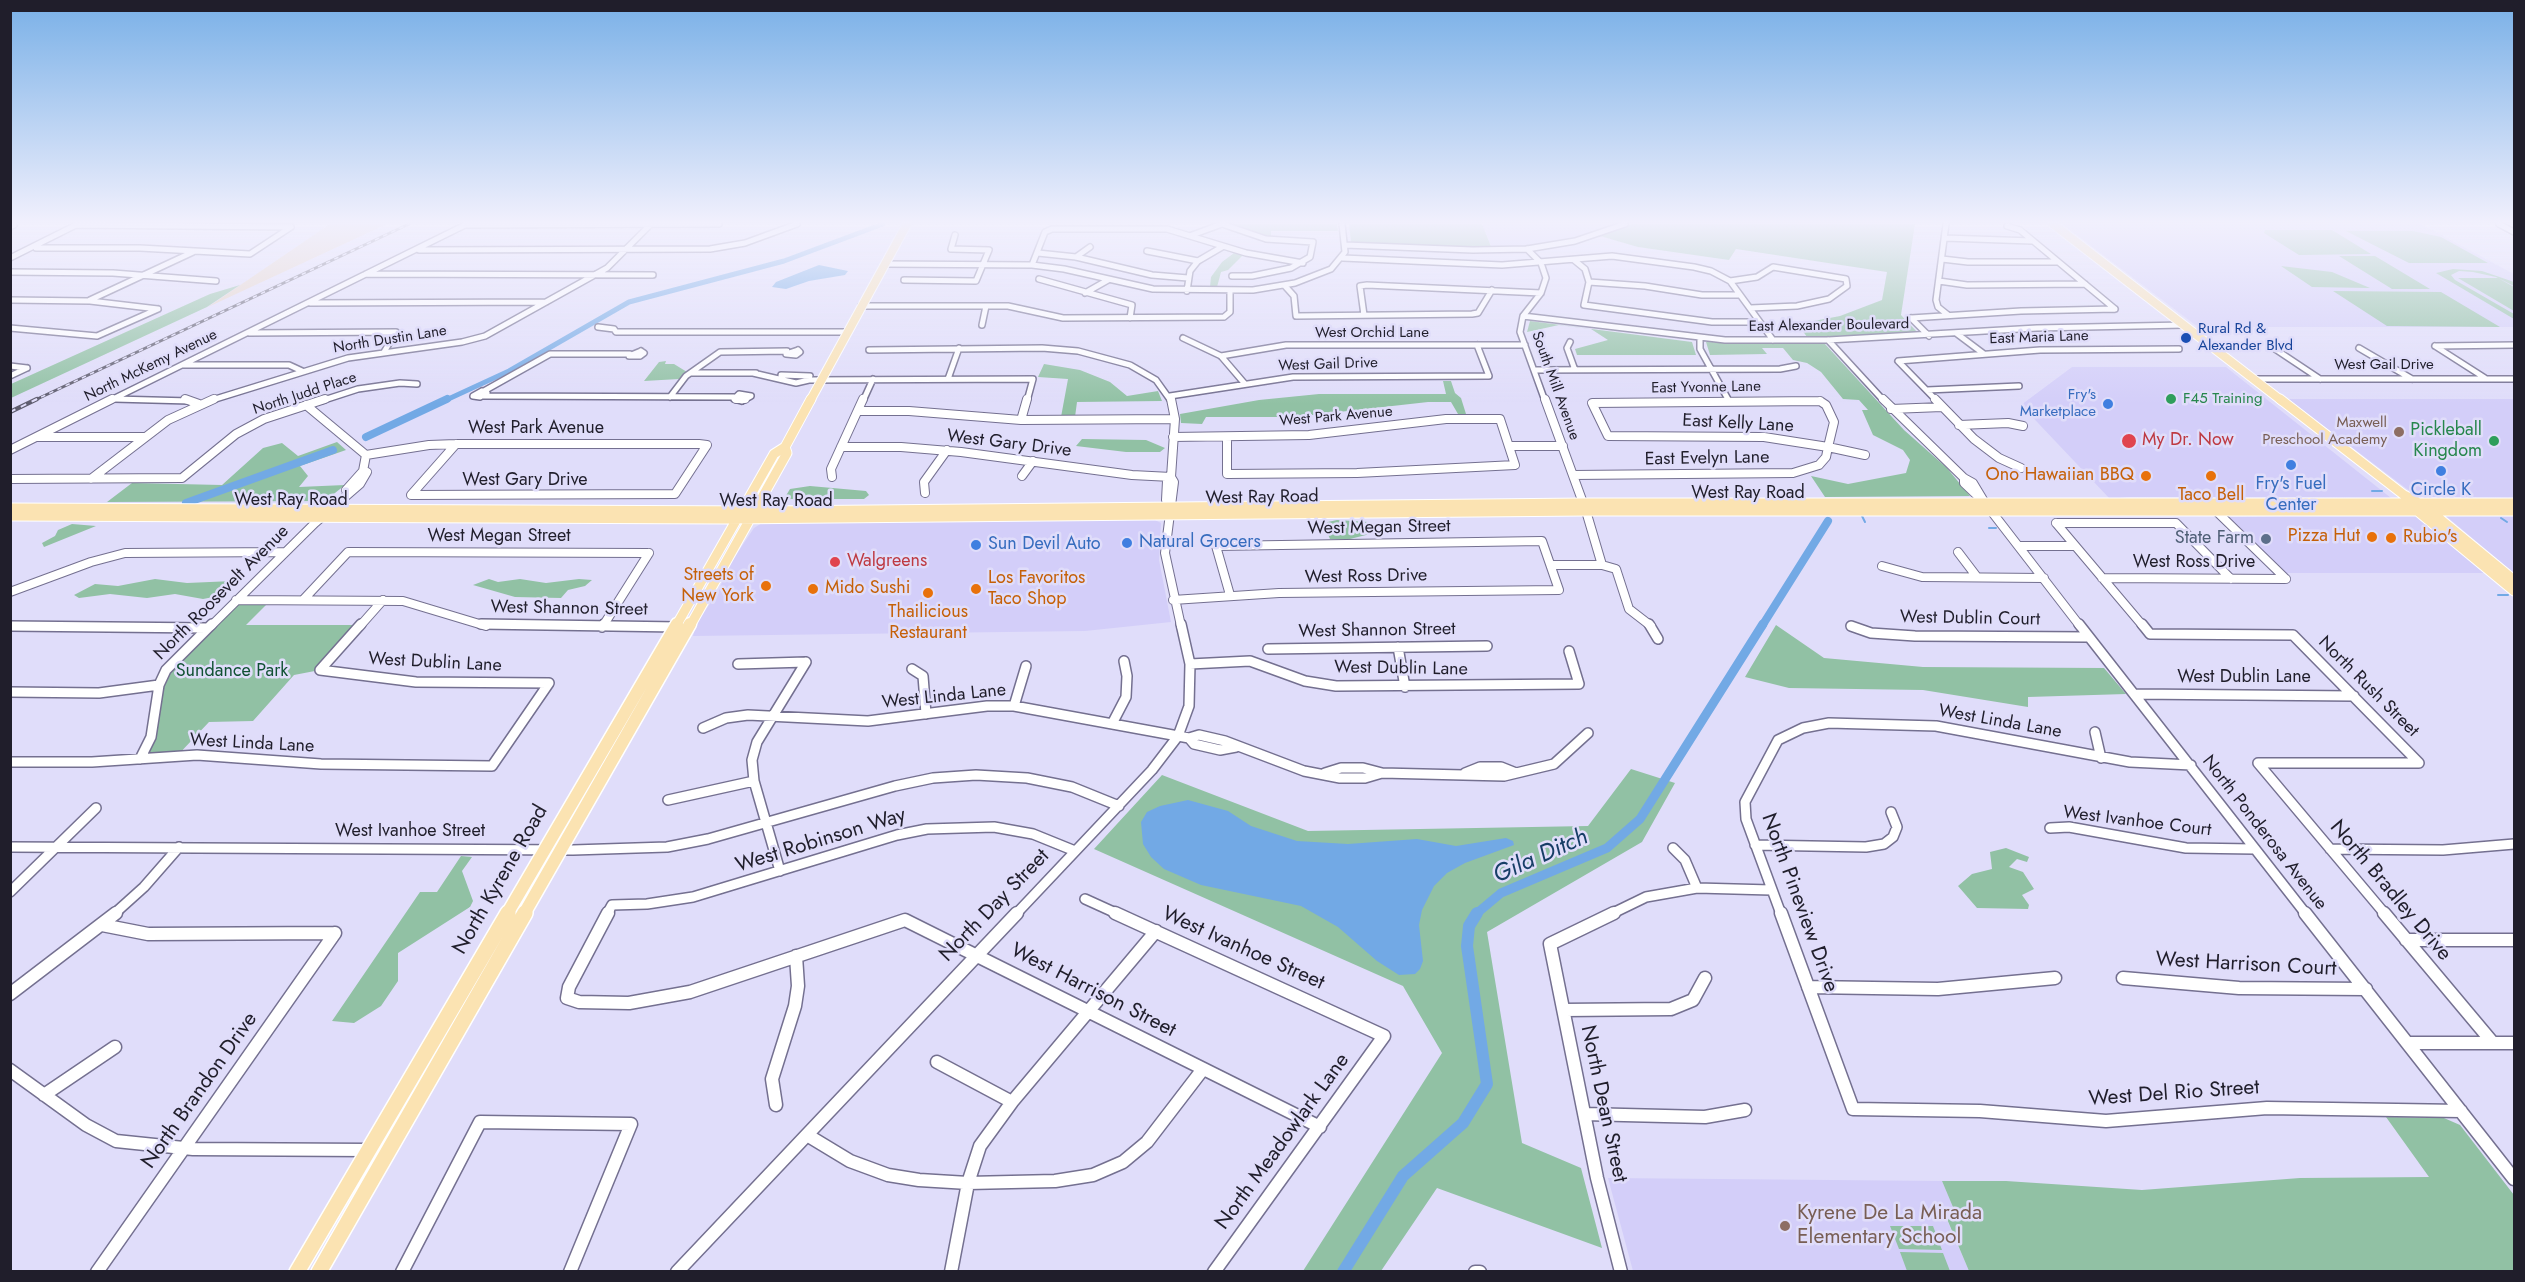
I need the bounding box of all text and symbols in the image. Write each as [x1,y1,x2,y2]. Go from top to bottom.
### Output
street label: East Alexander Boulevard [1749,316,1909,336]
place label: Rural Rd & Alexander Blvd [2198,320,2293,355]
street label: North Dustin Lane [332,322,448,358]
street label: West Orchid Lane [1315,324,1429,342]
street label: North McKemy Avenue [82,326,220,406]
street label: East Maria Lane [1989,327,2089,349]
street label: South Mill Avenue [1527,329,1583,443]
marker: Rural Rd & Alexander Blvd [2179,331,2193,345]
street label: West Gail Drive [1278,354,1378,376]
street label: West Gail Drive [2334,356,2434,374]
street label: North Judd Place [251,369,359,419]
street label: East Yvonne Lane [1651,378,1761,398]
place label: Fry's Marketplace [2020,386,2096,421]
place label: F45 Training [2183,390,2262,408]
marker: F45 Training [2164,392,2178,406]
marker: Fry's Marketplace [2101,397,2115,411]
street label: West Park Avenue [1279,403,1393,431]
street label: East Kelly Lane [1682,410,1794,438]
place label: Maxwell Preschool Academy [2262,414,2387,449]
street label: West Park Avenue [468,418,604,440]
place label: Pickleball Kingdom [2410,420,2482,462]
marker: Maxwell Preschool Academy [2392,425,2406,439]
street label: West Gary Drive [946,426,1072,462]
place label: My Dr. Now [2142,430,2234,452]
marker: My Dr. Now [2120,432,2138,450]
marker: Pickleball Kingdom [2487,434,2501,448]
street label: East Evelyn Lane [1644,447,1770,471]
marker: Fry's Fuel Center [2284,458,2298,472]
marker: Circle K [2434,464,2448,478]
place label: Ono Hawaiian BBQ [1986,465,2134,487]
marker: Ono Hawaiian BBQ [2139,469,2153,483]
marker: Taco Bell [2204,469,2218,483]
street label: West Gary Drive [462,470,588,492]
place label: Fry's Fuel Center [2256,474,2326,516]
place label: Circle K [2411,480,2471,502]
street label: West Ray Road [1691,483,1805,505]
place label: Taco Bell [2178,485,2244,507]
street label: West Ray Road [1205,486,1319,510]
street label: West Ray Road [234,490,348,512]
street label: West Ray Road [719,491,833,513]
street label: West Megan Street [1307,516,1451,540]
street label: North Roosevelt Avenue [150,521,294,665]
street label: West Megan Street [427,526,571,548]
place label: Pizza Hut [2288,526,2360,548]
place label: Rubio's [2403,527,2457,549]
place label: State Farm [2175,528,2254,550]
marker: Pizza Hut [2365,530,2379,544]
marker: Rubio's [2384,531,2398,545]
place label: Natural Grocers [1139,532,1261,554]
marker: State Farm [2259,532,2273,546]
place label: Sun Devil Auto [988,534,1101,556]
marker: Natural Grocers [1120,536,1134,550]
marker: Sun Devil Auto [969,538,983,552]
place label: Walgreens [847,551,927,573]
street label: West Ross Drive [2133,552,2255,574]
marker: Walgreens [828,555,842,569]
place label: Streets of New York [681,565,754,608]
street label: West Ross Drive [1305,565,1427,589]
place label: Los Favoritos Taco Shop [988,568,1085,610]
place label: Mido Sushi [825,578,910,600]
marker: Streets of New York [759,579,773,593]
marker: Mido Sushi [806,582,820,596]
marker: Los Favoritos Taco Shop [969,582,983,596]
marker: Thailicious Restaurant [921,586,935,600]
street label: West Shannon Street [490,597,648,621]
place label: Thailicious Restaurant [888,602,968,644]
street label: West Dublin Court [1900,607,2040,631]
street label: West Shannon Street [1298,619,1456,643]
street label: North Rush Street [2313,632,2423,742]
street label: West Dublin Lane [368,649,502,677]
street label: West Dublin Lane [1334,657,1468,681]
park label: Sundance Park [176,661,288,683]
street label: West Dublin Lane [2177,667,2311,689]
street label: West Linda Lane [881,680,1007,714]
street label: West Linda Lane [1937,701,2063,743]
street label: West Linda Lane [189,730,315,758]
street label: North Ponderosa Avenue [2197,751,2331,915]
street label: North Kyrene Road [448,801,554,959]
street label: West Ivanhoe Court [2062,802,2212,842]
street label: West Robinson Way [733,803,909,879]
street label: North Pineview Drive [1755,810,1843,996]
street label: North Bradley Drive [2324,816,2456,966]
street label: West Ivanhoe Street [335,821,485,843]
water label: Gila Ditch [1489,823,1593,891]
street label: North Day Street [935,844,1055,968]
street label: West Ivanhoe Street [1158,902,1328,996]
street label: West Harrison Street [1006,938,1180,1044]
street label: West Harrison Court [2155,948,2337,982]
street label: North Brandon Drive [137,1008,263,1174]
street label: North Dean Street [1574,1023,1632,1185]
street label: North Meadowlark Lane [1211,1049,1355,1235]
street label: West Del Rio Street [2088,1075,2260,1113]
place label: Kyrene De La Mirada Elementary School [1797,1201,1982,1251]
marker: Kyrene De La Mirada Elementary School [1778,1219,1792,1233]

